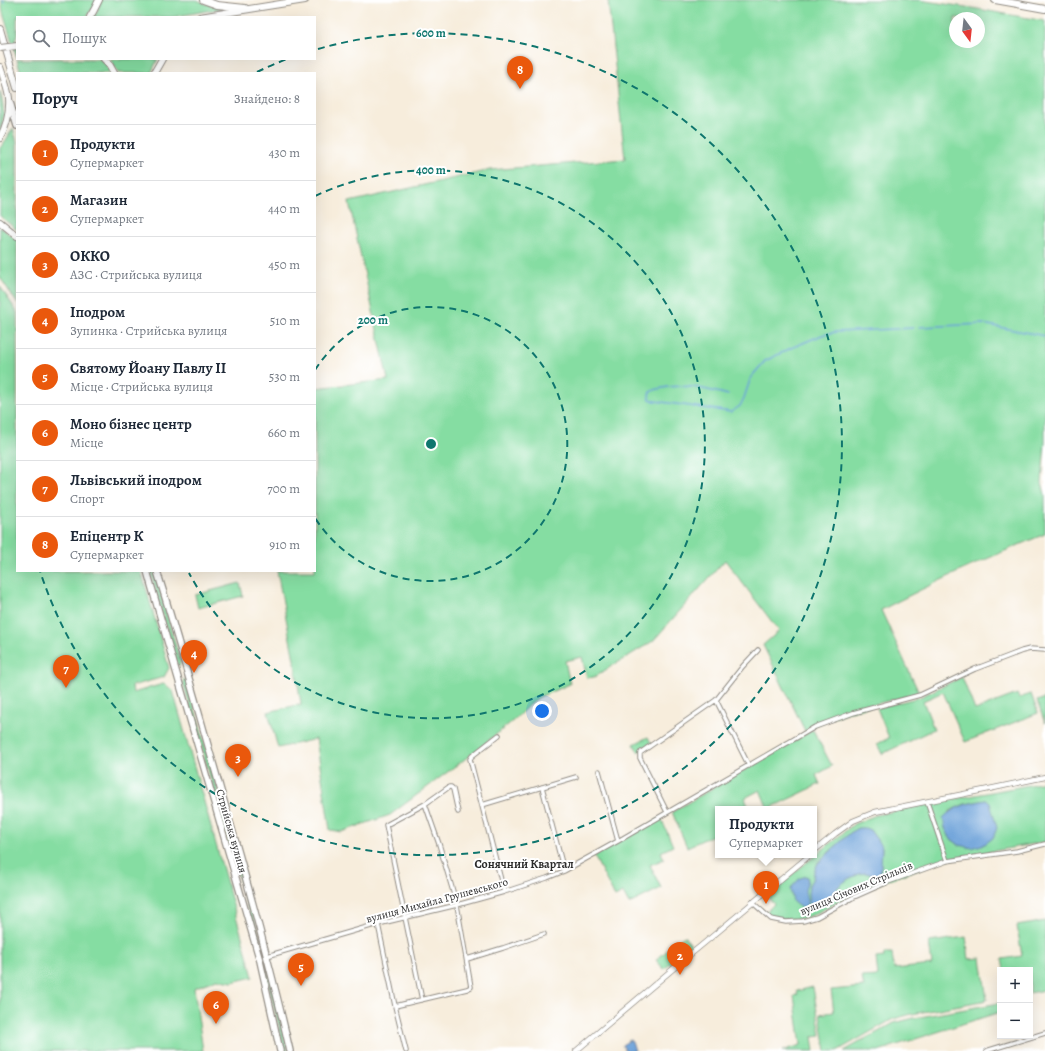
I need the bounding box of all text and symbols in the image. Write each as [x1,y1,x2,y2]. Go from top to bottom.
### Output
north arrow [949,12,985,48]
search box [16,16,316,60]
text: 600 m [416,25,446,41]
icon: search [30,27,52,49]
text: Пошук [62,28,107,48]
pin: 8 [507,56,533,89]
text: Поруч [32,87,78,110]
text: Знайдено: 8 [234,90,300,107]
text: Продукти [70,134,135,154]
text: 1 [43,144,47,161]
text: 430 m [268,144,300,161]
text: Супермаркет [70,154,144,171]
text: 400 m [416,162,446,178]
text: Магазин [70,190,128,210]
text: 2 [42,200,48,217]
text: 440 m [268,200,300,217]
text: Супермаркет [70,210,144,227]
text: ОККО [70,246,110,266]
text: 3 [42,256,48,273]
text: 450 m [268,256,300,273]
text: АЗС · Стрийська вулиця [70,266,202,283]
text: Іподром [70,302,125,322]
text: 4 [42,312,48,329]
text: 510 m [270,312,300,329]
text: 200 m [358,312,388,328]
text: Зупинка · Стрийська вулиця [70,322,227,339]
text: Святому Йоану Павлу ІІ [70,358,226,378]
text: 5 [42,368,48,385]
text: 530 m [269,368,300,385]
text: Місце · Стрийська вулиця [70,378,213,395]
text: Моно бізнес центр [70,414,192,434]
text: 6 [42,424,48,441]
text: 660 m [268,424,300,441]
text: Місце [70,434,103,451]
centre of rings [424,437,438,451]
text: Львівський іподром [70,470,202,490]
text: 7 [42,480,48,497]
text: 700 m [267,480,300,497]
text: Спорт [70,490,104,507]
text: Епіцентр К [70,526,143,546]
text: 8 [42,536,48,553]
text: 910 m [269,536,300,553]
text: Супермаркет [70,546,144,563]
pin: 4 [181,640,207,673]
pin: 7 [53,655,79,688]
your location [532,701,552,721]
pin: 3 [225,744,251,777]
street label: Стрийська вулиця [212,788,251,875]
popup [715,806,817,858]
text: Продукти [729,814,794,834]
text: Супермаркет [729,834,803,851]
district label: Сонячний Квартал [474,856,574,872]
street label: вулиця Січових Стрільців [798,858,915,919]
pin: 1 [753,871,779,904]
street label: вулиця Михайла Грушевського [364,874,510,927]
pin: 2 [667,942,693,975]
pin: 5 [288,953,314,986]
map controls [997,967,1033,1039]
button: + [997,967,1033,1003]
pin: 6 [203,991,229,1024]
button: − [997,1003,1033,1039]

